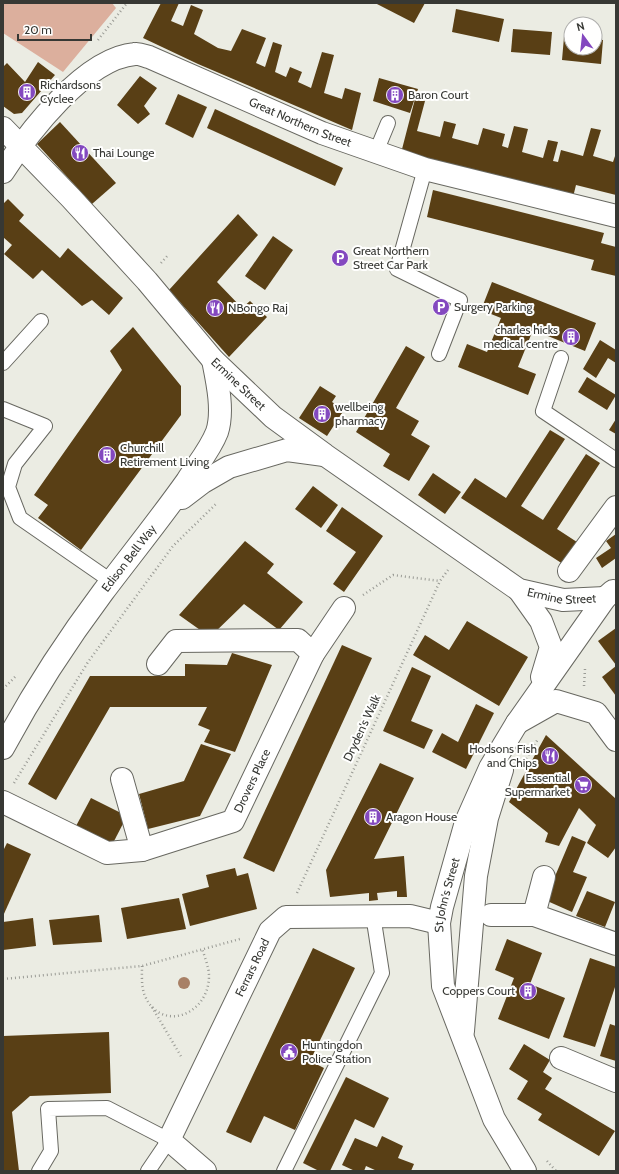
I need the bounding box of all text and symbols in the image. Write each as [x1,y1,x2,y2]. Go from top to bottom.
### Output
scale bar [18,16,91,42]
north arrow [563,16,603,56]
text: N [575,19,586,34]
text: 20 m [24,22,52,37]
place label: Richardsons Cyclee [40,77,101,106]
building icon: Richardsons Cyclee [17,82,37,102]
building icon: Baron Court [385,85,405,105]
place label: Baron Court [408,87,469,102]
street label: Great Northern Street [247,94,354,150]
restaurant icon: Thai Lounge [70,143,90,163]
place label: Thai Lounge [93,145,154,160]
place label: Great Northern Street Car Park [353,243,429,272]
parking icon: Great Northern Street Car Park [330,248,350,268]
parking icon: Surgery Parking [431,297,451,317]
restaurant icon: NBongo Raj [205,298,225,318]
place label: Surgery Parking [454,299,533,314]
place label: NBongo Raj [228,300,288,315]
place label: charles hicks medical centre [483,322,558,351]
building icon: charles hicks medical centre [561,327,581,347]
street label: Ermine Street [208,354,269,413]
place label: wellbeing pharmacy [335,399,386,428]
building icon: wellbeing pharmacy [312,404,332,424]
place label: Churchill Retirement Living [120,440,210,469]
building icon: Churchill Retirement Living [97,445,117,465]
street label: Edison Bell Way [98,521,159,595]
street label: Ermine Street [526,584,597,607]
street label: Dryden's Walk [340,691,384,764]
place label: Hodsons Fish and Chips [469,741,537,770]
street label: Drovers Place [230,746,273,815]
restaurant icon: Hodsons Fish and Chips [540,746,560,766]
place label: Essential Supermarket [505,770,570,799]
supermarket icon: Essential Supermarket [573,775,593,795]
building icon: Aragon House [363,807,383,827]
place label: Aragon House [386,809,457,824]
street label: St John's Street [431,856,463,933]
street label: Ferrars Road [231,936,272,999]
building icon: Coppers Court [518,981,538,1001]
place label: Coppers Court [442,983,515,998]
place label: Huntingdon Police Station [302,1037,372,1066]
public building icon: Huntingdon Police Station [279,1042,299,1062]

